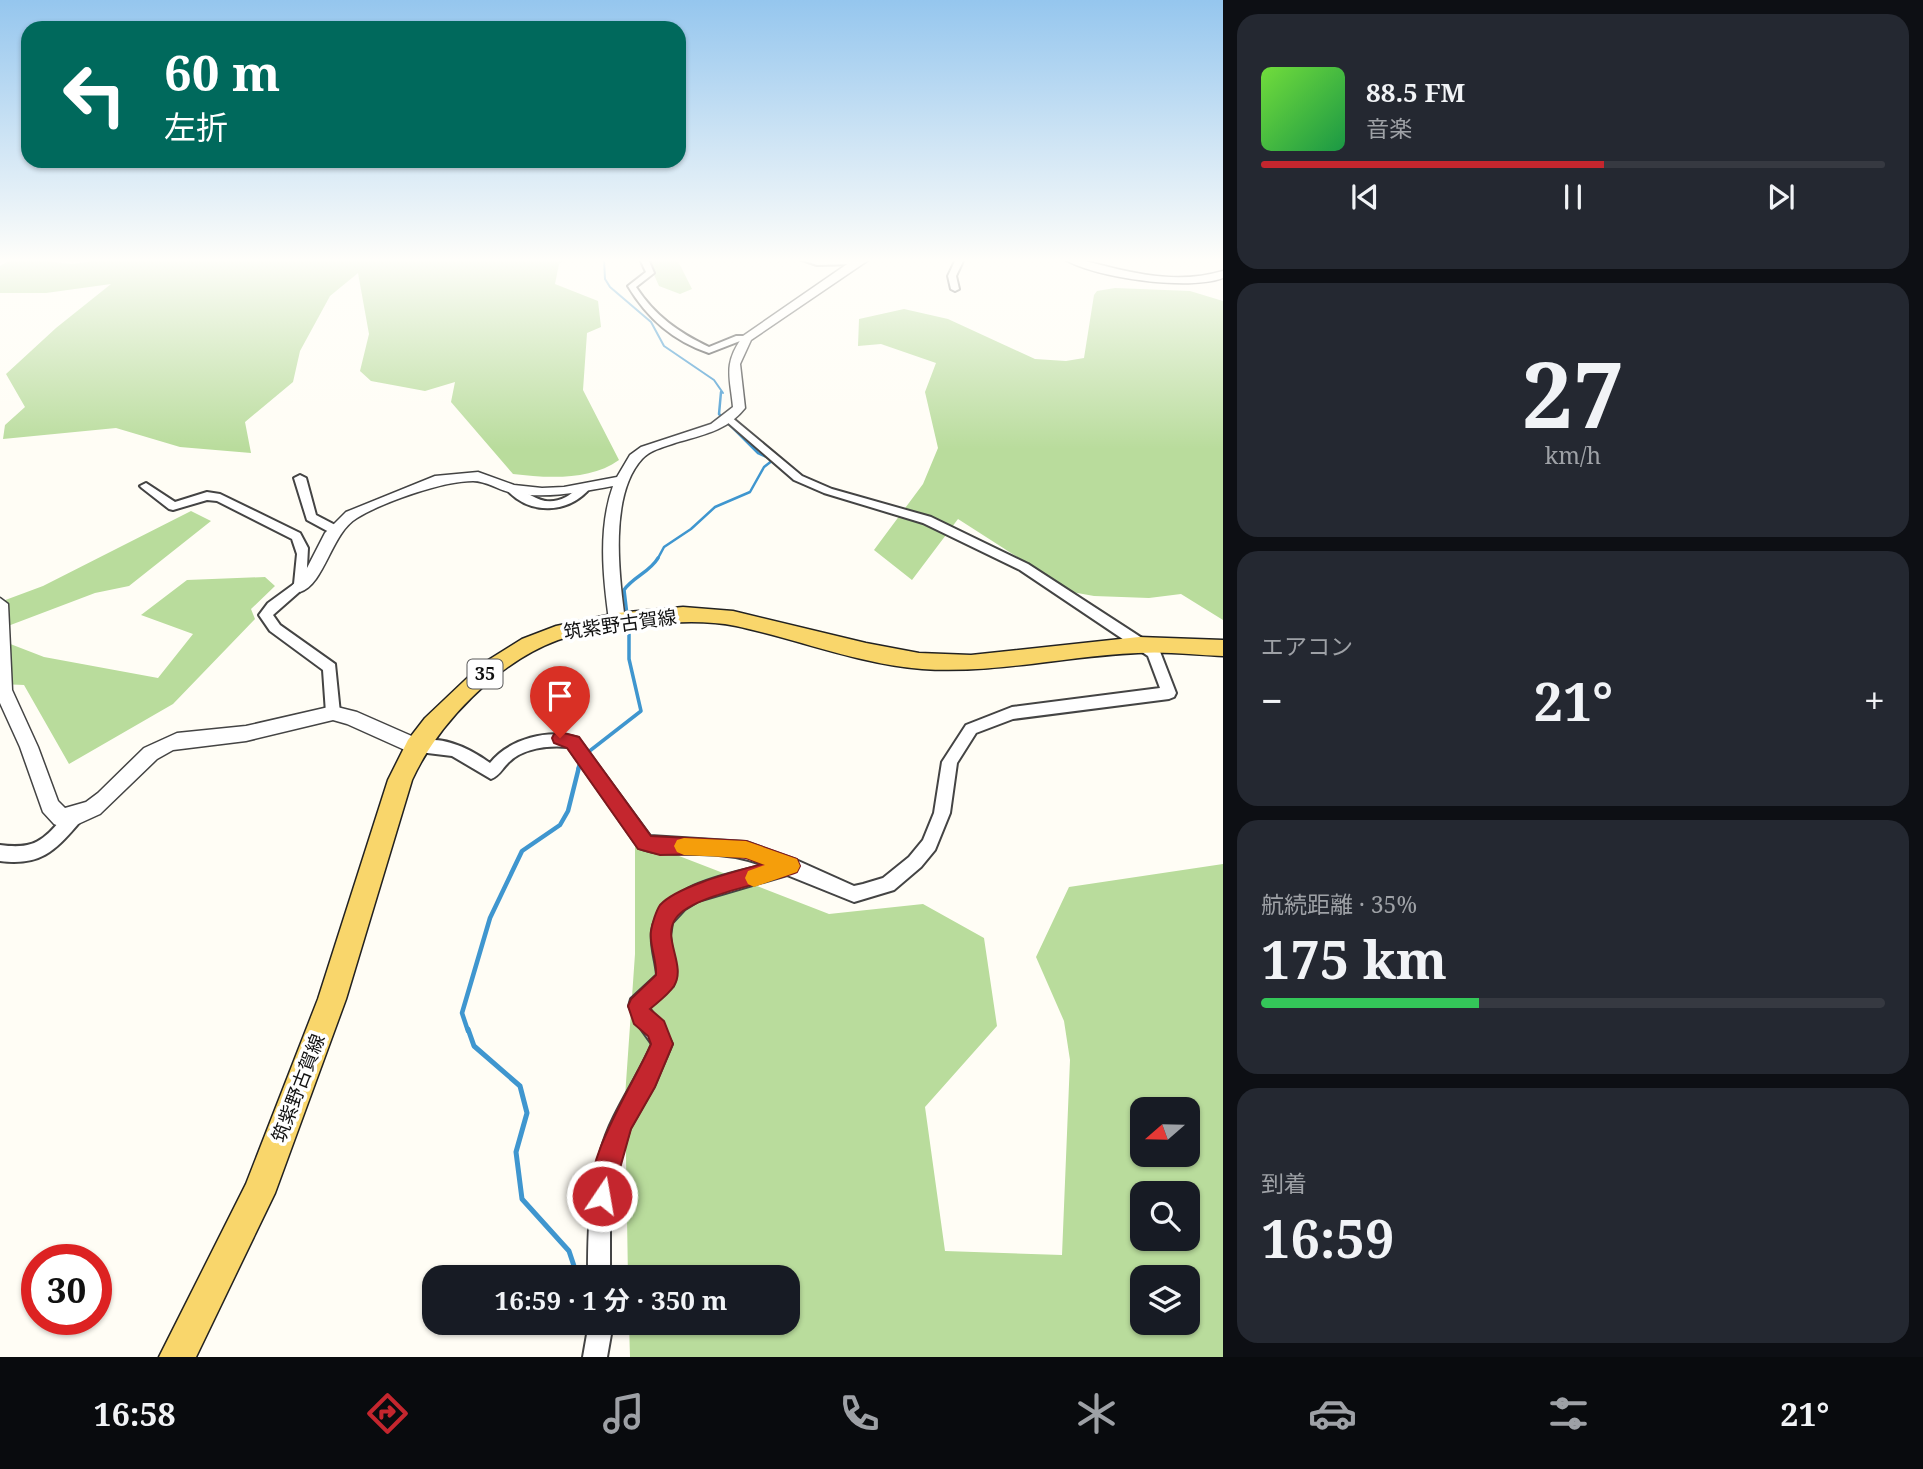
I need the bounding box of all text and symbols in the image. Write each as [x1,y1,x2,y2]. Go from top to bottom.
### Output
text: 60 m [164,39,280,105]
icon: left [49,49,140,140]
text: 88.5 FM [1366,74,1465,110]
text: 左折 [164,105,228,148]
text: 音楽 [1366,112,1412,144]
icon: previous [1346,178,1384,216]
icon: pause [1554,178,1592,216]
icon: next [1762,178,1800,216]
text: 27 [1522,331,1624,455]
text: km/h [1545,439,1601,471]
street label: 筑紫野古賀線 [562,603,678,645]
text: エアコン [1261,630,1353,662]
road number: 35 [468,660,503,688]
text: 21° [1534,665,1613,736]
pin [530,666,590,738]
text: − [1261,674,1283,726]
text: + [1864,674,1885,726]
icon: arrive [541,677,579,715]
text: 航続距離 · 35% [1261,888,1417,920]
text: 175 km [1261,923,1447,994]
street label: 筑紫野古賀線 [265,1030,331,1146]
north arrow [1130,1097,1200,1167]
map controls [1130,1097,1200,1335]
position arrow [565,1159,639,1233]
text: 到着 [1261,1167,1307,1199]
button: search [1130,1181,1200,1251]
text: 16:59 [1261,1202,1394,1273]
speed limit sign: 30 [21,1244,112,1335]
button: layers [1130,1265,1200,1335]
text: 16:59 · 1 分 · 350 m [495,1282,727,1318]
icon: directions [363,1389,412,1438]
icon: music [599,1389,648,1438]
icon: phone [835,1389,884,1438]
icon: climate [1072,1389,1121,1438]
icon: car [1308,1389,1357,1438]
icon: filters [1544,1389,1593,1438]
text: 16:58 [94,1392,176,1435]
text: 21° [1780,1392,1829,1435]

